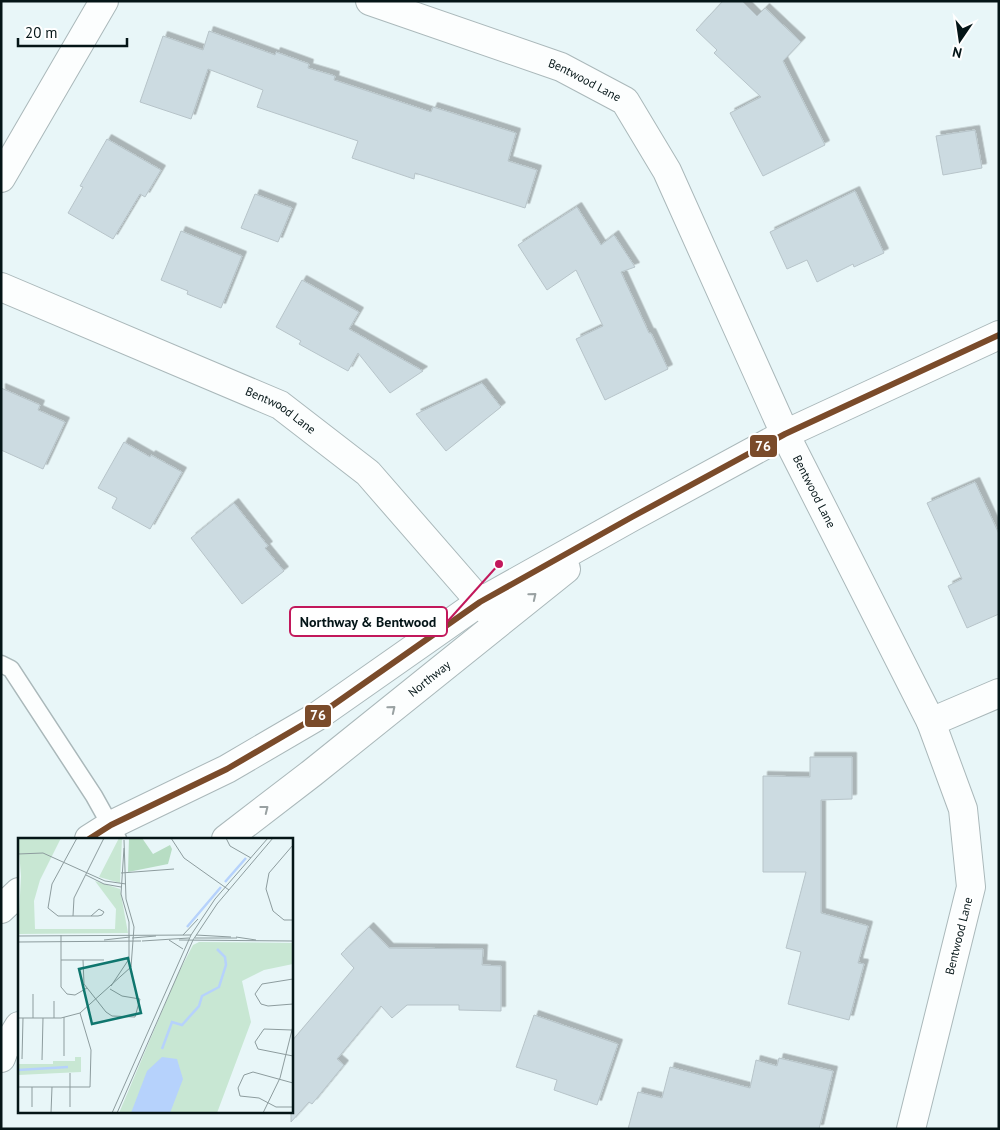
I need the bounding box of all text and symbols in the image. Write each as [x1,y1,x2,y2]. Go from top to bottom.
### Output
scale bar [18,15,126,47]
north arrow [935,15,985,65]
text: 20 m [25,23,58,42]
text: N [951,43,964,62]
street label: Bentwood Lane [547,55,624,104]
street label: Bentwood Lane [243,383,319,437]
line badge: 76 [749,434,778,458]
text: 76 [755,437,771,455]
street label: Bentwood Lane [790,452,839,530]
one-way arrow [527,594,536,602]
callout: Northway & Bentwood [290,607,447,636]
text: Northway & Bentwood [300,613,436,631]
street label: Northway [405,657,454,700]
line badge: 76 [304,704,332,728]
text: 76 [310,706,326,724]
one-way arrow [386,706,395,714]
one-way arrow [259,806,268,815]
inset map [18,838,292,1112]
street label: Bentwood Lane [942,895,975,976]

